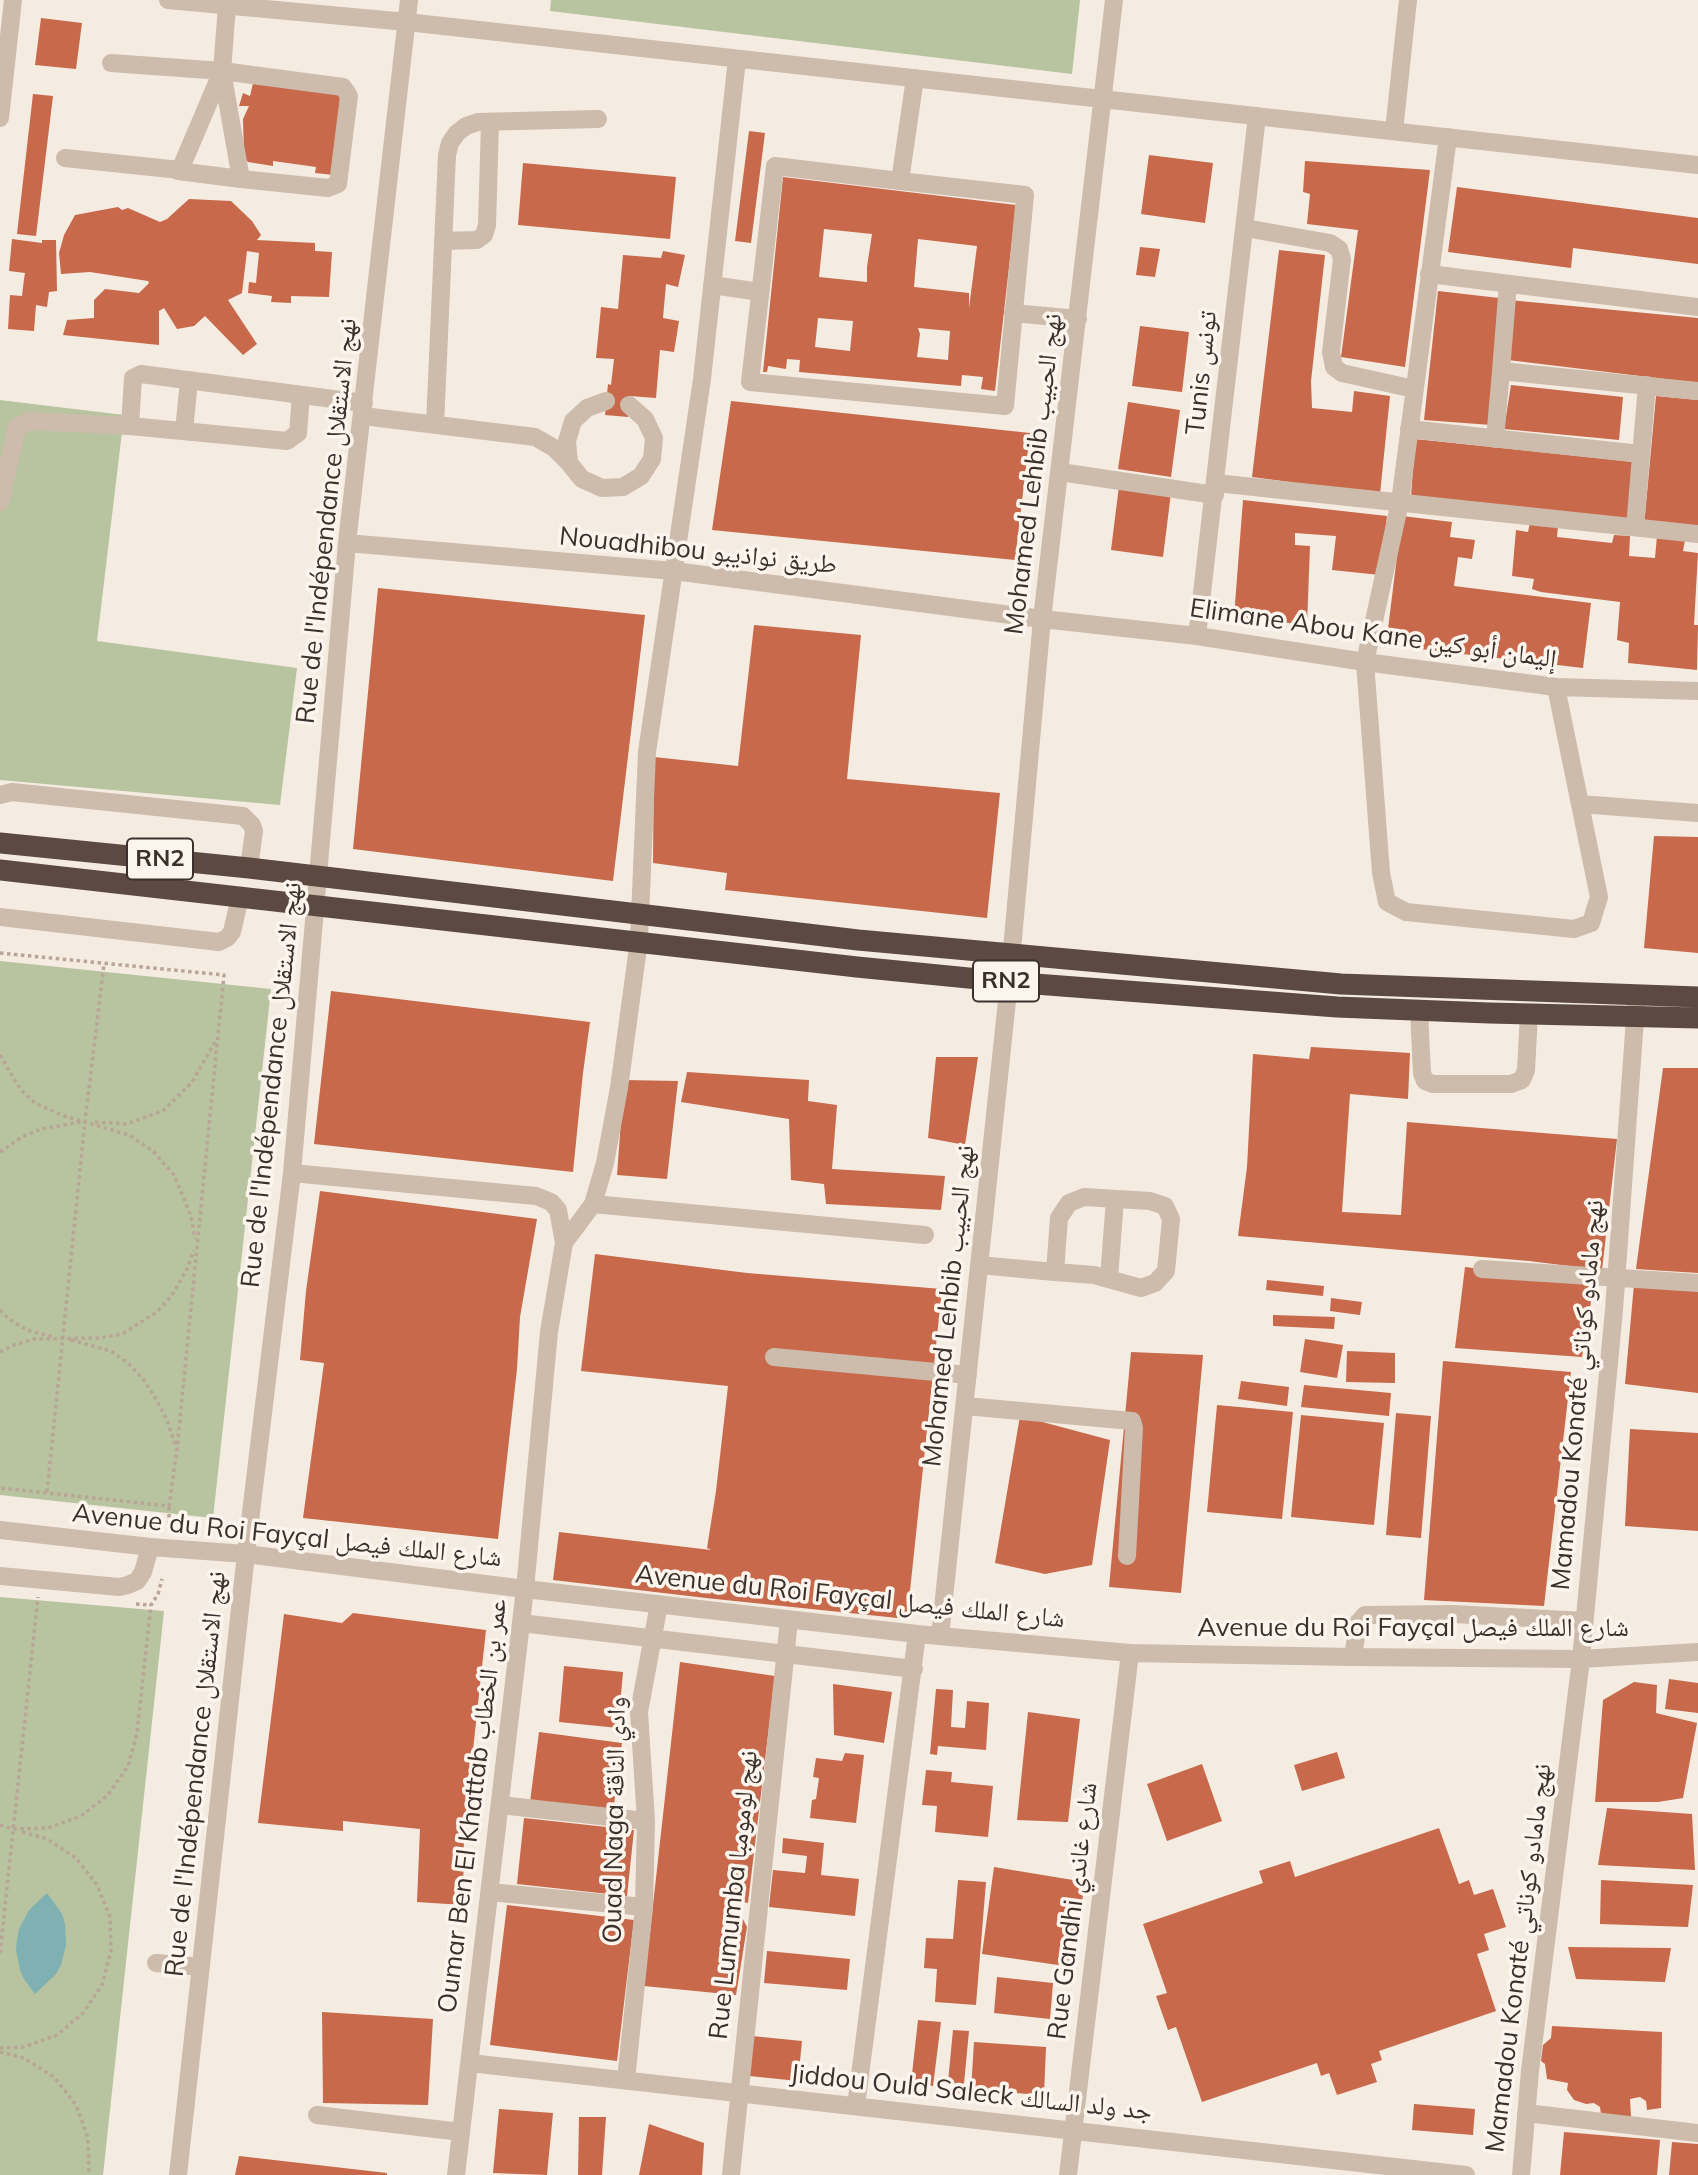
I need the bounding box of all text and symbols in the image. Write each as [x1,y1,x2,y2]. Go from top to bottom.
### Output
street label: Tunis تونس [1180,309,1224,437]
street label: Mohamed Lehbib نهج الحبيب [999,312,1069,636]
street label: Rue de l'Indépendance نهج الاستقلال [290,317,364,725]
street label: Nouadhibou طريق نواذيبو [558,521,838,581]
street label: Elimane Abou Kane إليمان أبو كين [1188,593,1558,675]
road number: RN2 [127,838,193,880]
street label: Rue de l'Indépendance نهج الاستقلال [235,881,309,1289]
road number: RN2 [973,960,1039,1001]
street label: Mohamed Lehbib نهج الحبيب [917,1144,981,1468]
street label: Mamadou Konaté نهج مامادو كوناتي [1545,1199,1611,1591]
street label: Avenue du Roi Fayçal شارع الملك فيصل [71,1498,503,1574]
street label: Avenue du Roi Fayçal شارع الملك فيصل [634,1559,1066,1635]
street label: Rue de l'Indépendance نهج الاستقلال [159,1570,233,1978]
street label: Oumar Ben El Khattab عمر بن الخطاب [432,1597,514,2015]
street label: Avenue du Roi Fayçal شارع الملك فيصل [1197,1612,1629,1644]
street label: Ouad Naga وادي الناقة [597,1696,633,1944]
street label: Rue Lumumba نهج لومومبا [703,1749,765,2041]
street label: Mamadou Konaté نهج مامادو كوناتي [1480,1762,1558,2154]
street label: Rue Gandhi شارع غاندي [1042,1781,1104,2041]
street label: Jiddou Ould Saleck جد ولد السالك [788,2058,1154,2128]

